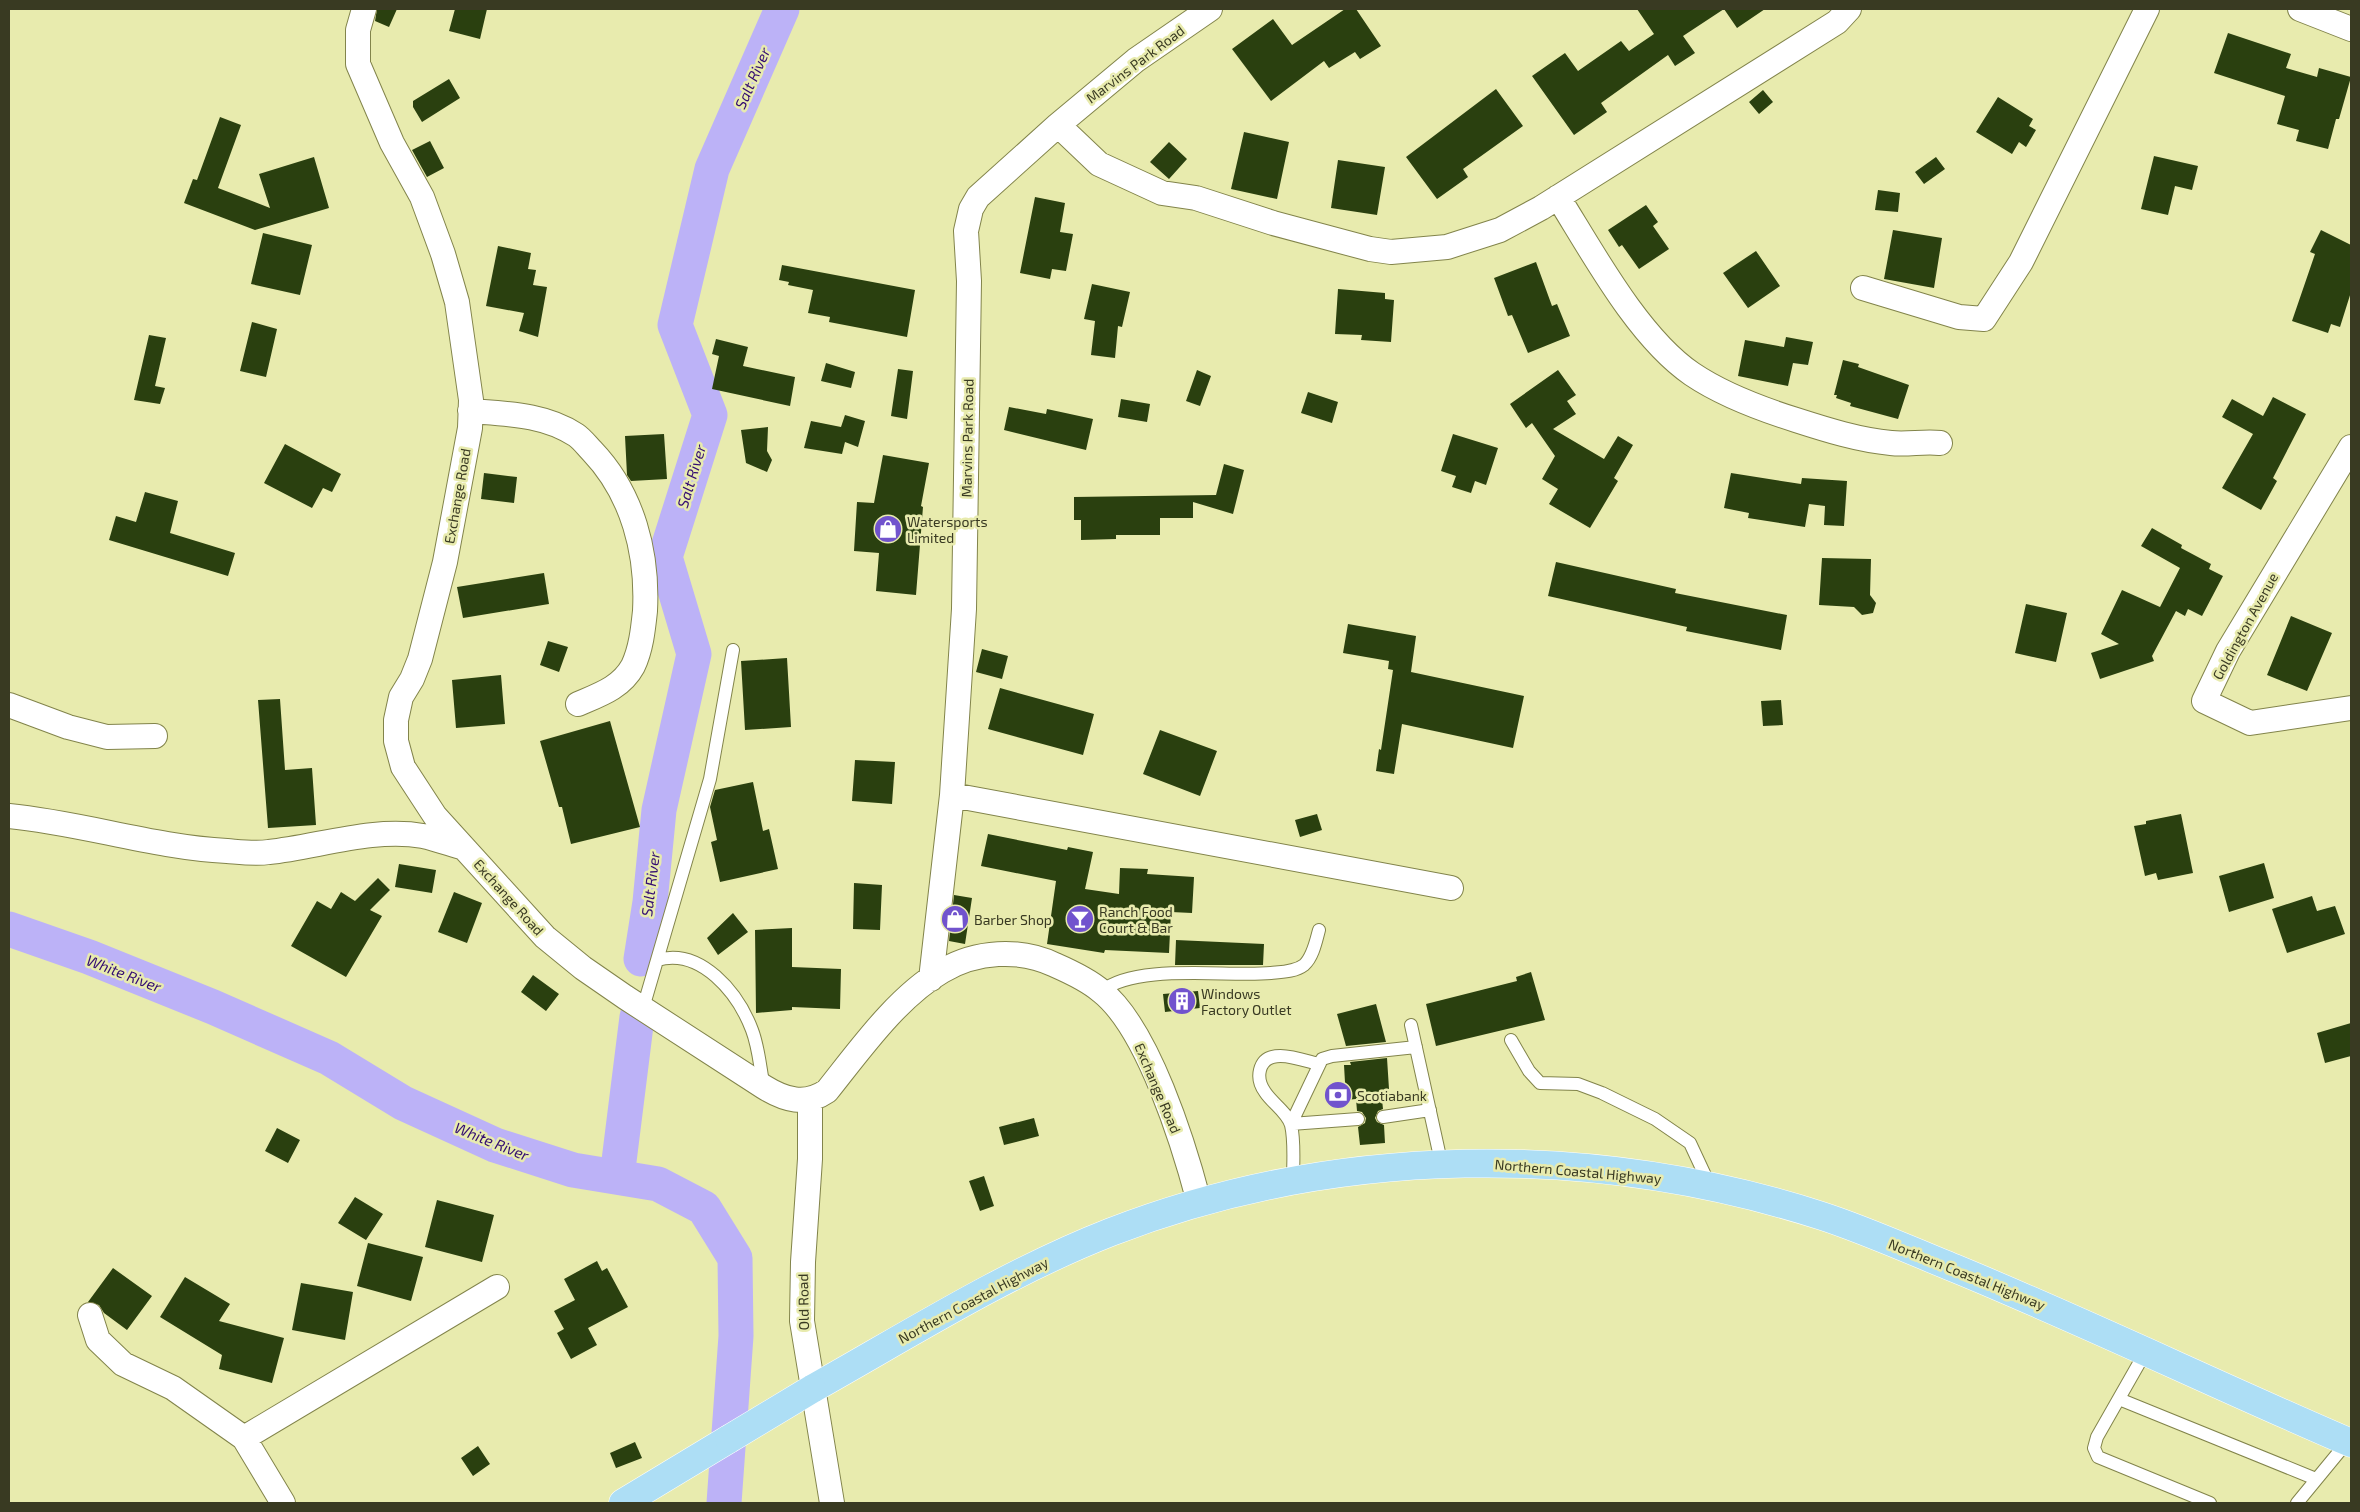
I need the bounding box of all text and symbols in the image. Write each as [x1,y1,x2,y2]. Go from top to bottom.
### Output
street label: Marvins Park Road [1082,21,1188,107]
water label: Salt River [731,44,774,111]
street label: Marvins Park Road [957,379,977,497]
water label: Salt River [673,441,709,510]
street label: Exchange Road [440,447,474,545]
place label: Watersports Limited [907,513,988,546]
shop icon: Watersports Limited [873,514,903,544]
street label: Goldington Avenue [2209,570,2281,682]
water label: Salt River [637,850,663,917]
street label: Exchange Road [470,855,548,939]
place label: Ranch Food Court & Bar [1099,903,1173,936]
shop icon: Barber Shop [940,904,970,934]
bar icon: Ranch Food Court & Bar [1065,904,1095,934]
place label: Barber Shop [974,911,1052,928]
water label: White River [84,951,165,996]
place label: Windows Factory Outlet [1201,985,1292,1018]
building icon: Windows Factory Outlet [1167,986,1197,1016]
street label: Exchange Road [1131,1040,1185,1136]
bank icon: Scotiabank [1323,1080,1353,1110]
place label: Scotiabank [1357,1087,1427,1104]
water label: White River [452,1118,533,1164]
street label: Northern Coastal Highway [1494,1155,1663,1187]
street label: Northern Coastal Highway [1886,1235,2048,1313]
street label: Northern Coastal Highway [895,1253,1051,1347]
street label: Old Road [794,1273,812,1331]

